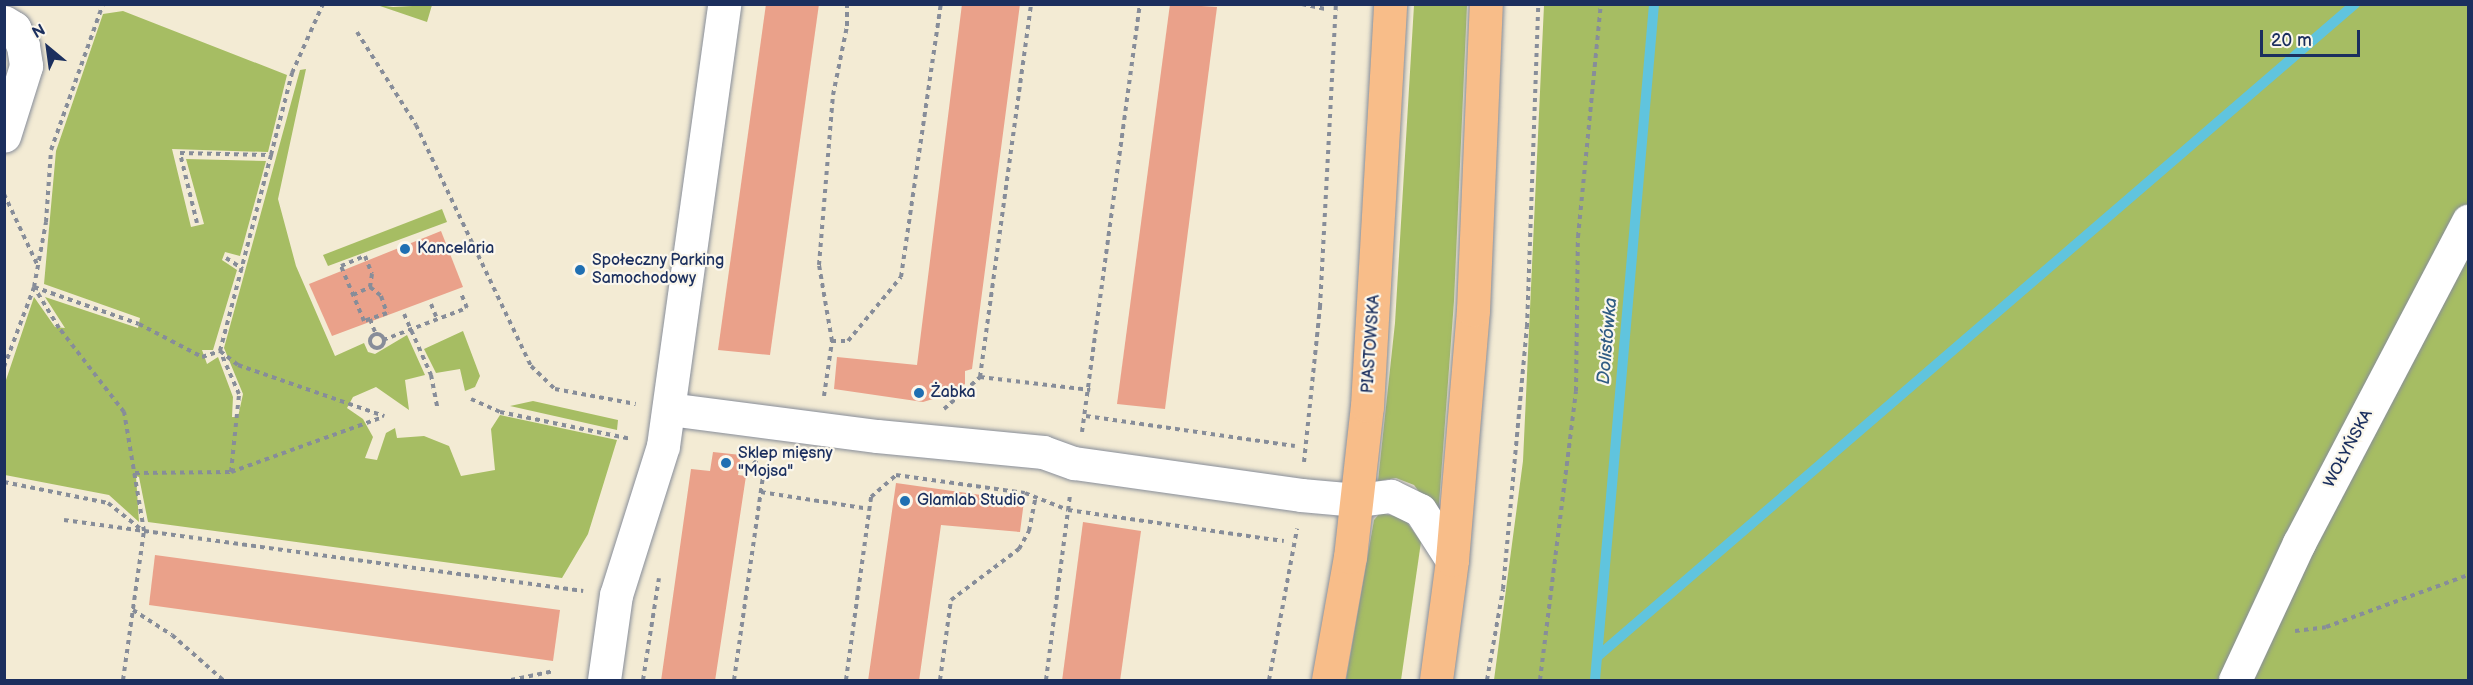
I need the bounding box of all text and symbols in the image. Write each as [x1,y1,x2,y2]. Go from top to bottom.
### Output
north arrow [18,18,78,78]
scale bar [2263,18,2364,56]
text: N [29,21,49,43]
text: 20 m [2271,30,2312,51]
place label: Kancelaria [417,239,494,259]
marker: Kancelaria [398,242,412,256]
place label: Społeczny Parking Samochodowy [592,251,725,289]
marker: Społeczny Parking Samochodowy [573,263,587,277]
street label: PIASTOWSKA [1359,294,1385,394]
water label: Dolistówka [1593,297,1623,385]
place label: Żabka [931,383,975,403]
marker: Żabka [912,386,926,400]
street label: WOŁYŃSKA [2321,407,2377,491]
place label: Sklep mięsny "Mojsa" [738,444,833,482]
marker: Sklep mięsny "Mojsa" [719,456,733,470]
place label: Glamlab Studio [917,491,1026,511]
marker: Glamlab Studio [898,494,912,508]

